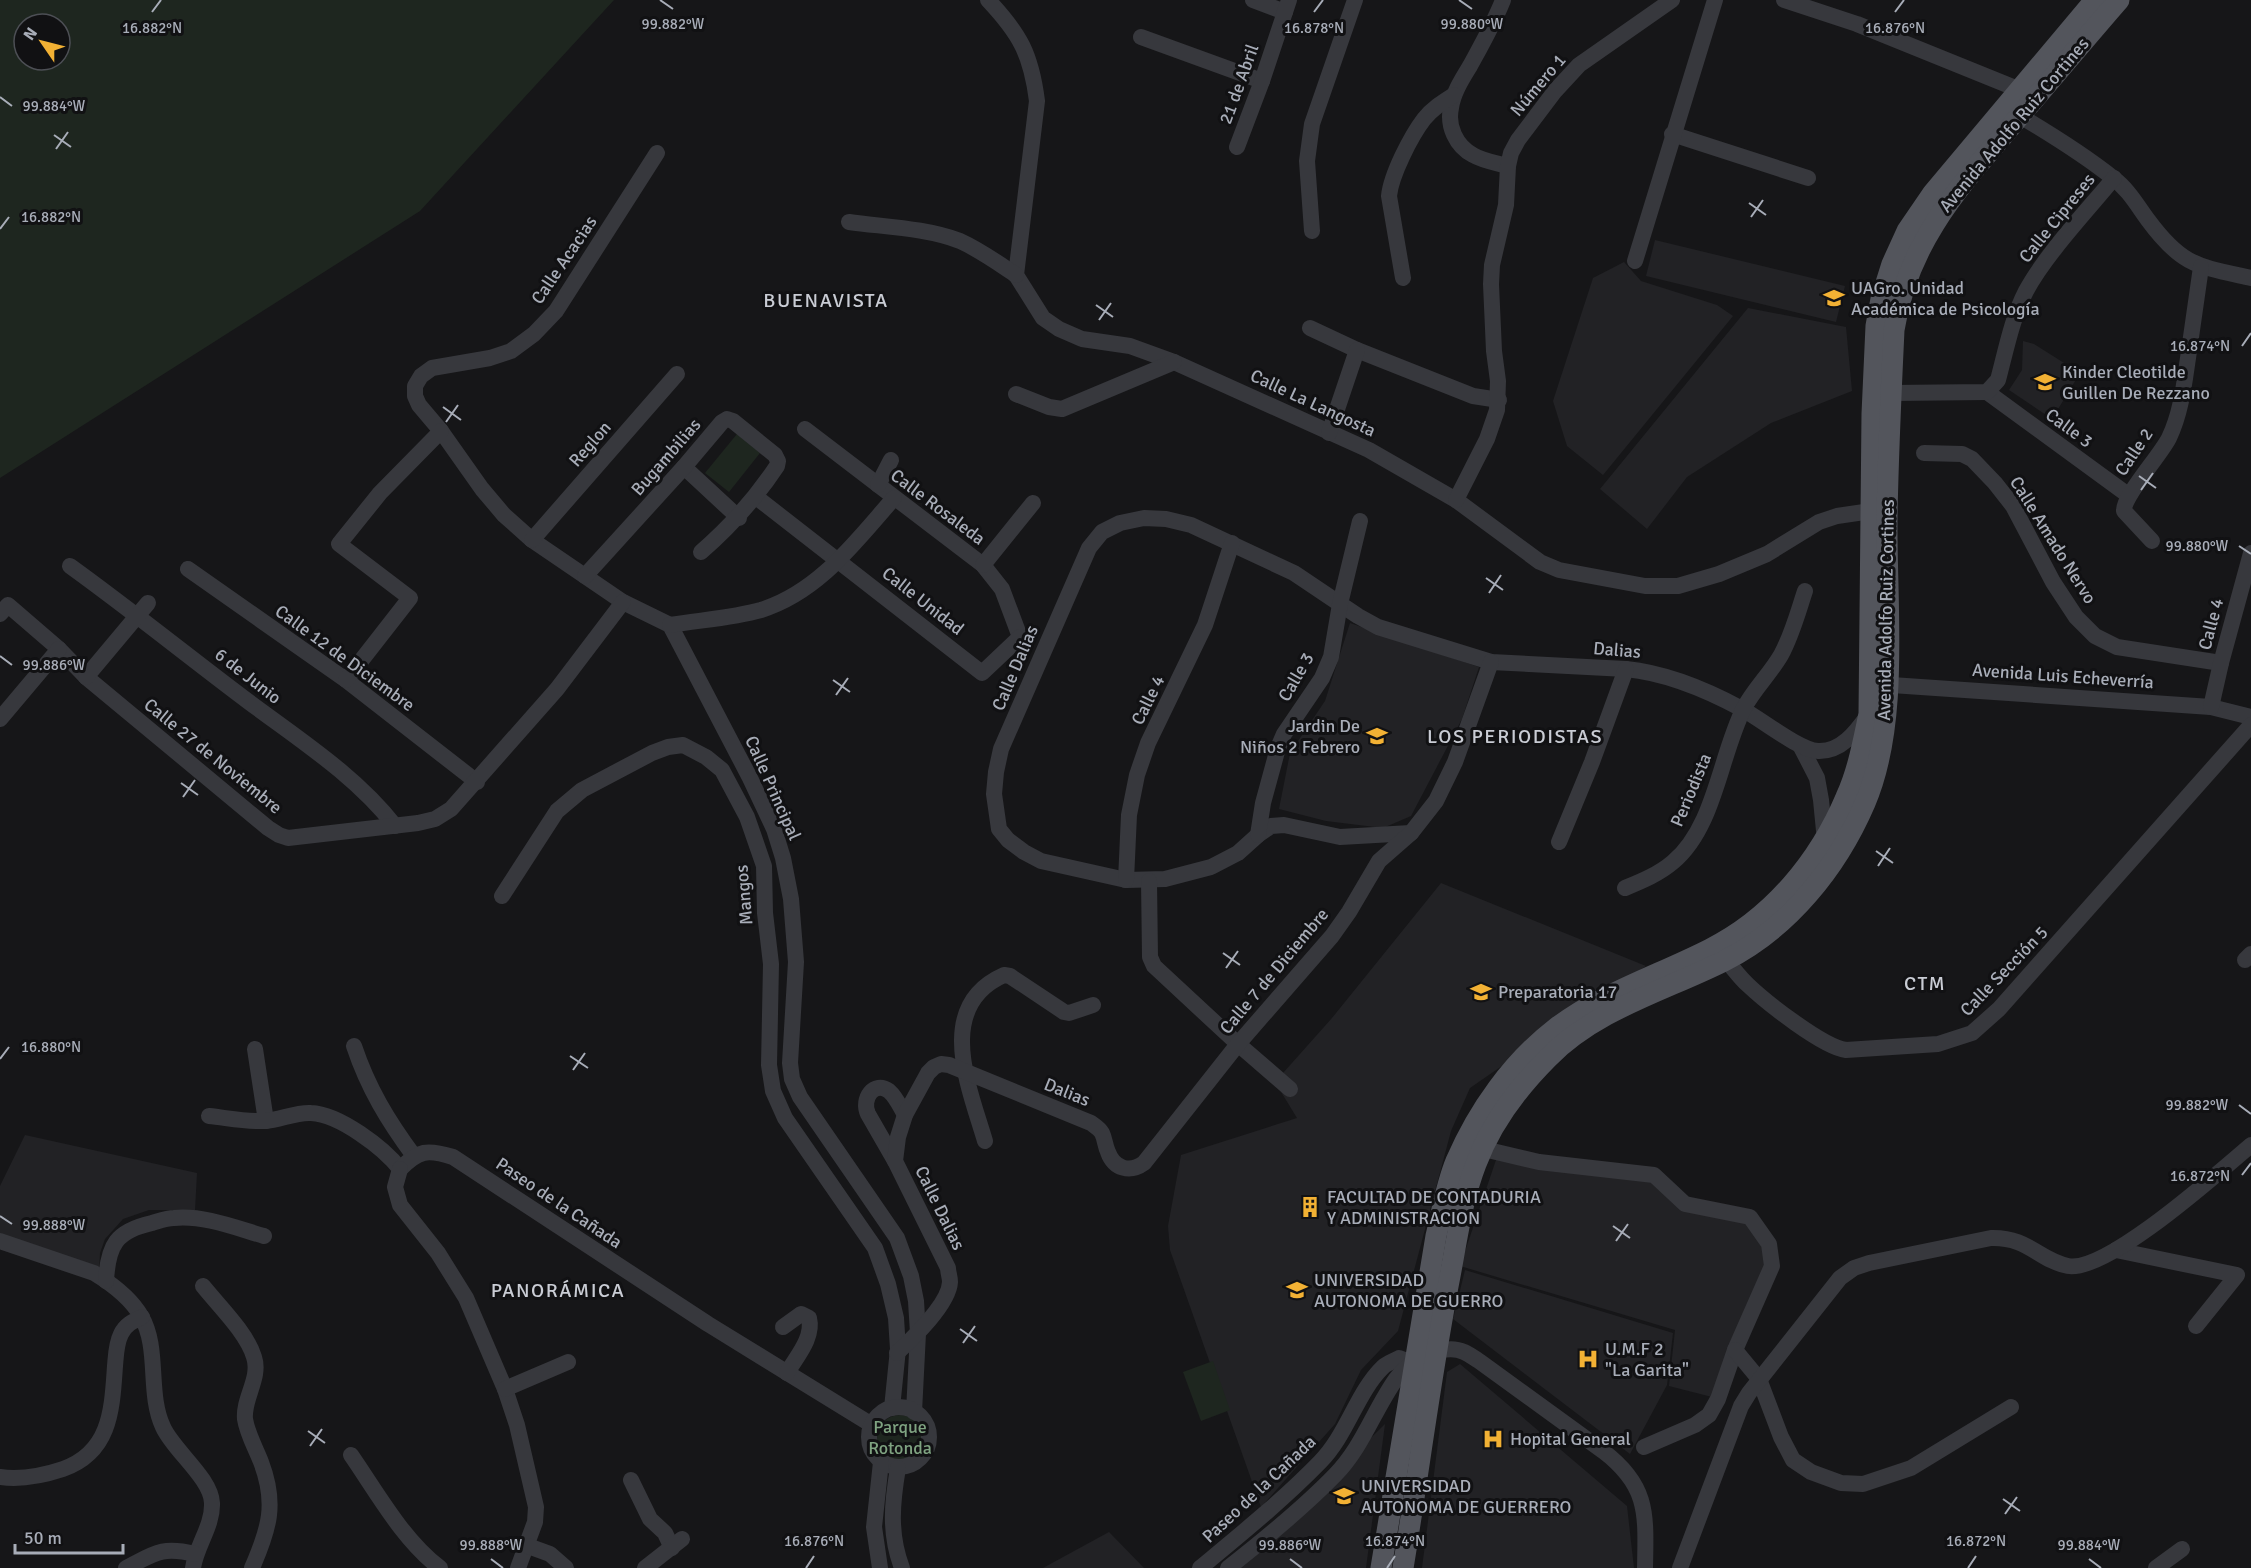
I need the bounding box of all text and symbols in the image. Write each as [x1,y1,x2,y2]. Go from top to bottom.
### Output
north arrow [12,12,72,72]
text: 99.882°W [642,15,705,33]
text: 99.880°W [1441,15,1504,33]
text: 16.882°N [122,19,182,37]
text: 16.878°N [1284,19,1344,37]
text: 16.876°N [1865,19,1925,37]
text: N [19,24,42,44]
street label: Avenida Adolfo Ruiz Cortines [1934,33,2094,217]
street label: 21 de Abril [1214,41,1264,127]
street label: Número 1 [1506,49,1570,121]
text: 99.884°W [23,97,86,115]
street label: Calle Cipreses [2014,169,2100,267]
text: 16.882°N [21,208,81,226]
street label: Calle Acacias [526,211,602,308]
place label: UAGro. Unidad Académica de Psicología [1851,277,2040,320]
school or university icon: UAGro. Unidad Académica de Psicología [1822,286,1846,310]
district label: BUENAVISTA [763,288,889,313]
text: 16.874°N [2170,337,2230,355]
place label: Kinder Cleotilde Guillen De Rezzano [2062,361,2210,404]
street label: Calle La Langosta [1247,364,1379,442]
school or university icon: Kinder Cleotilde Guillen De Rezzano [2033,370,2057,394]
street label: Calle 3 [2041,404,2097,452]
street label: Bugambilias [626,414,706,500]
street label: Reglon [564,417,616,471]
street label: Calle 2 [2110,424,2158,480]
street label: Calle Rosaleda [886,464,990,550]
street label: Calle Amado Nervo [2005,472,2101,608]
street label: Avenida Adolfo Ruiz Cortines [1873,499,1899,721]
text: 99.880°W [2166,537,2229,555]
street label: Calle Unidad [878,562,968,640]
street label: Calle 4 [2194,595,2229,652]
street label: Calle 12 de Diciembre [271,600,419,716]
street label: Calle Dalias [987,622,1043,714]
street label: Dalias [1592,637,1642,663]
street label: 6 de Junio [210,643,286,709]
street label: Calle 3 [1273,649,1319,705]
text: 99.886°W [23,656,86,674]
street label: Avenida Luis Echeverría [1971,659,2155,693]
street label: Calle 4 [1127,671,1170,729]
street label: Calle 27 de Noviembre [139,694,287,818]
place label: Jardin De Niños 2 Febrero [1240,715,1360,758]
school or university icon: Jardin De Niños 2 Febrero [1365,724,1389,748]
district label: LOS PERIODISTAS [1427,724,1603,749]
street label: Calle Principal [740,732,806,844]
street label: Periodista [1666,750,1716,830]
street label: Mangos [730,864,758,926]
street label: Calle 7 de Diciembre [1215,904,1333,1038]
street label: Calle Sección 5 [1956,921,2052,1021]
district label: CTM [1904,971,1946,996]
school or university icon: Preparatoria 17 [1469,980,1493,1004]
place label: Preparatoria 17 [1498,981,1617,1003]
text: 16.880°N [21,1038,81,1056]
street label: Dalias [1041,1073,1093,1111]
text: 99.882°W [2166,1096,2229,1114]
street label: Paseo de la Cañada [492,1153,626,1253]
street label: Calle Dalias [910,1162,970,1254]
text: 16.872°N [2170,1167,2230,1185]
place label: FACULTAD DE CONTADURIA Y ADMINISTRACION [1327,1186,1541,1229]
building icon: FACULTAD DE CONTADURIA Y ADMINISTRACION [1298,1195,1322,1219]
text: 99.888°W [23,1216,86,1234]
place label: UNIVERSIDAD AUTONOMA DE GUERRO [1314,1269,1503,1312]
district label: PANORÁMICA [491,1278,625,1303]
school or university icon: UNIVERSIDAD AUTONOMA DE GUERRO [1285,1278,1309,1302]
place label: U.M.F 2 "La Garita" [1605,1338,1689,1381]
hospital icon: U.M.F 2 "La Garita" [1576,1347,1600,1371]
park label: Parque Rotonda [868,1416,932,1459]
hospital icon: Hopital General [1481,1427,1505,1451]
place label: Hopital General [1510,1428,1631,1450]
street label: Paseo de la Cañada [1198,1431,1320,1547]
place label: UNIVERSIDAD AUTONOMA DE GUERRERO [1361,1475,1571,1518]
school or university icon: UNIVERSIDAD AUTONOMA DE GUERRERO [1332,1484,1356,1508]
scale bar [15,1517,123,1555]
text: 50 m [24,1527,62,1549]
text: 16.876°N [784,1532,844,1550]
text: 16.874°N [1365,1532,1425,1550]
text: 16.872°N [1946,1532,2006,1550]
text: 99.888°W [460,1536,523,1554]
text: 99.886°W [1259,1536,1322,1554]
text: 99.884°W [2058,1536,2121,1554]

